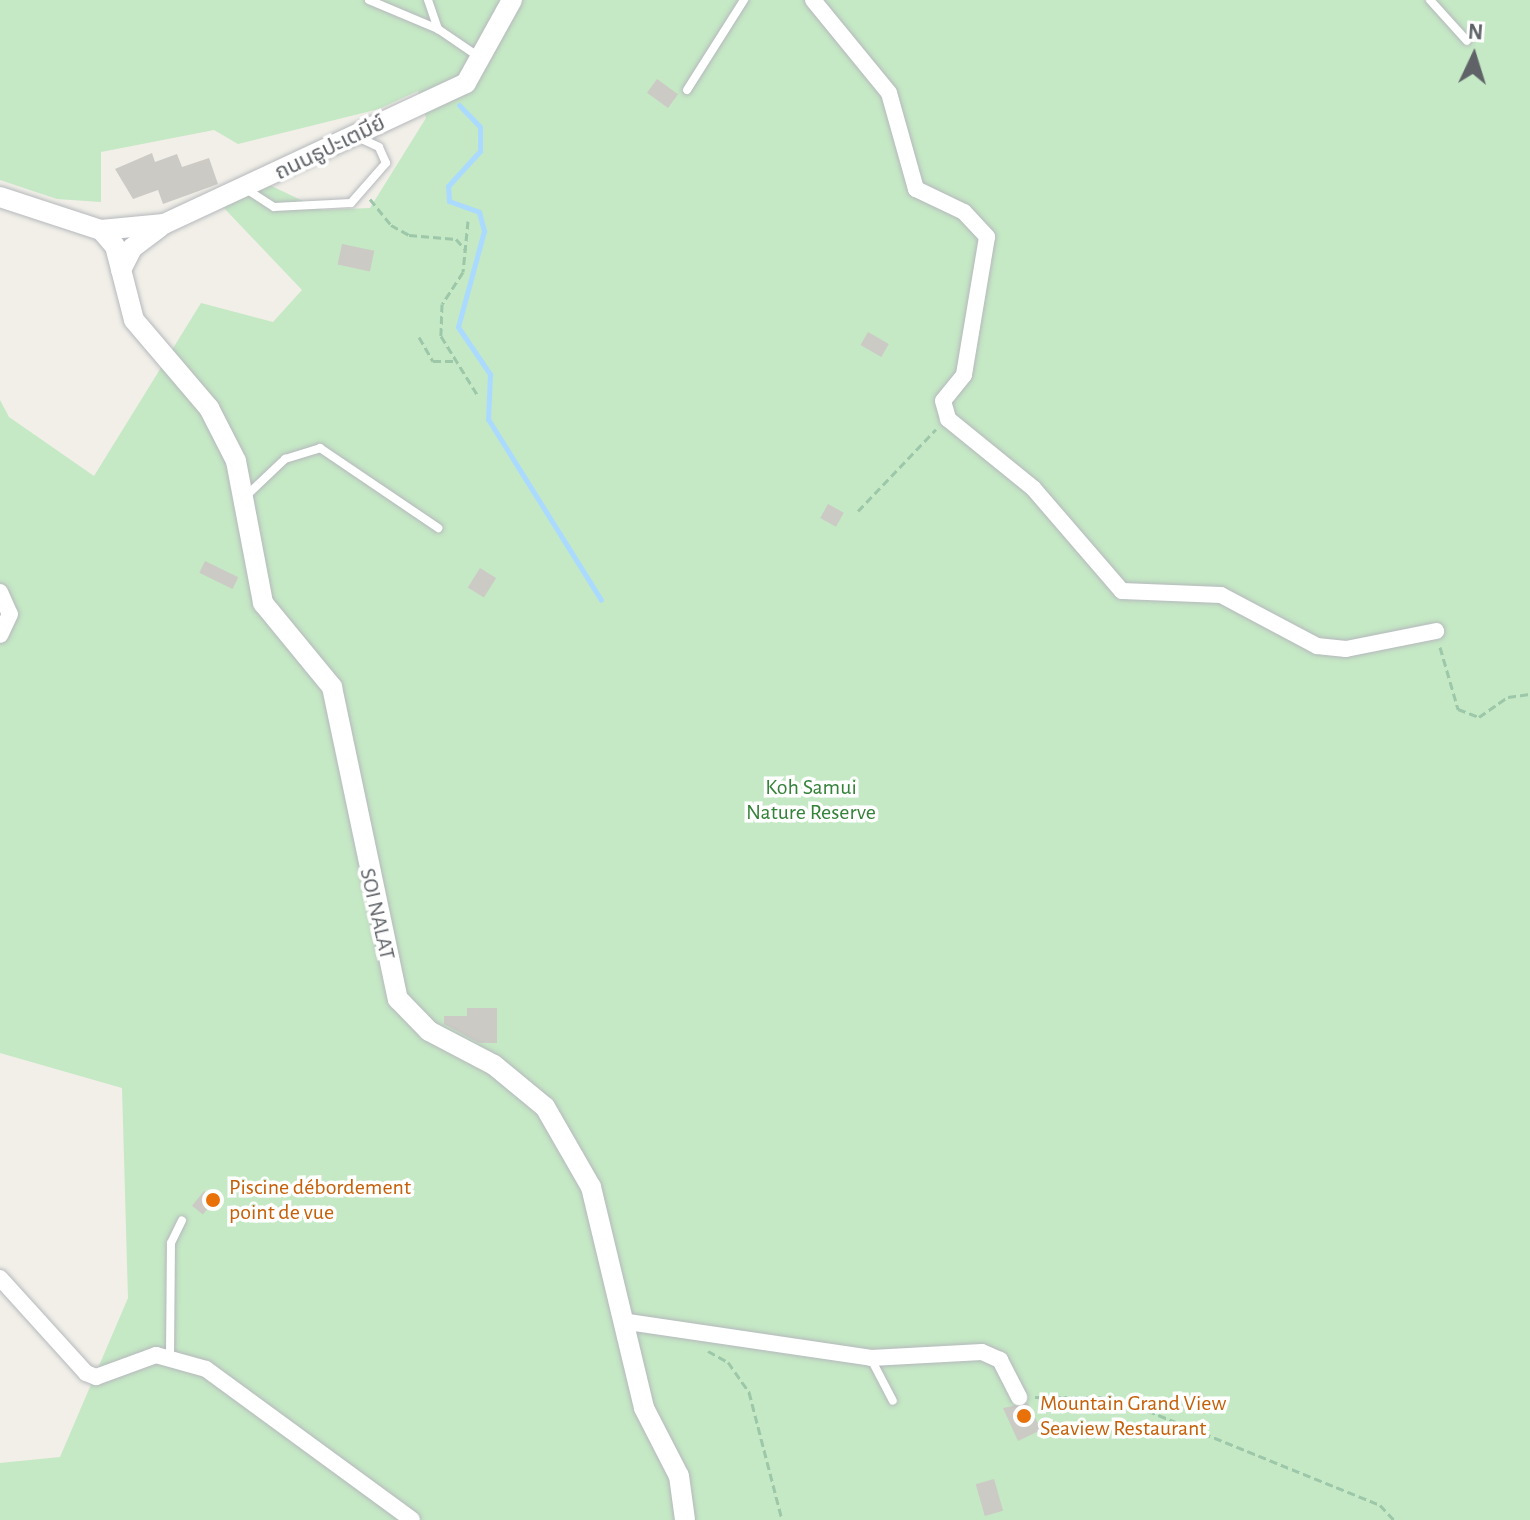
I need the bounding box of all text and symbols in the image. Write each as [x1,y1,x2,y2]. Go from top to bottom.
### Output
north arrow [1434,16,1514,96]
text: N [1467,21,1484,44]
street label: ถนนธูปะเตมีย์ [270,110,390,186]
park label: Koh Samui Nature Reserve [746,774,876,826]
street label: SOI NALAT [354,866,400,962]
place label: Piscine débordement point de vue [229,1174,411,1226]
marker: Piscine débordement point de vue [204,1191,222,1209]
place label: Mountain Grand View Seaview Restaurant [1040,1390,1226,1442]
marker: Mountain Grand View Seaview Restaurant [1015,1407,1033,1425]

